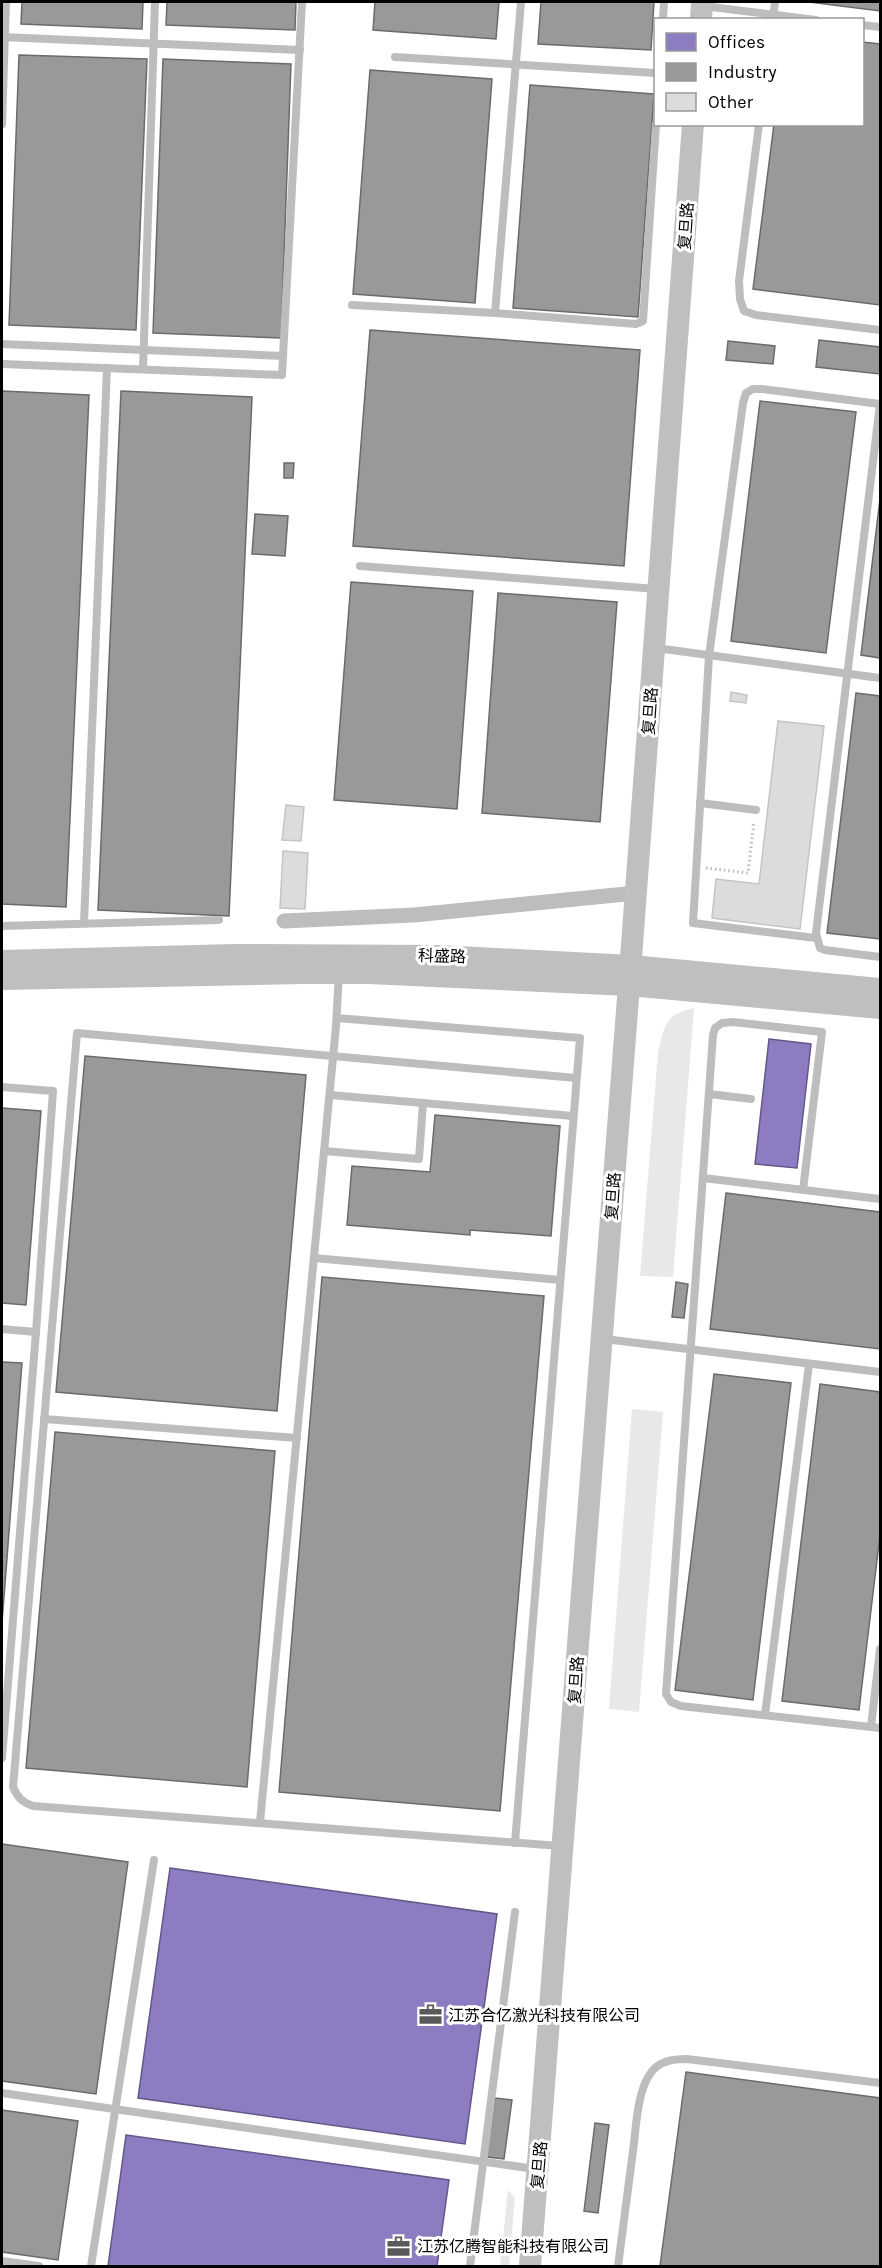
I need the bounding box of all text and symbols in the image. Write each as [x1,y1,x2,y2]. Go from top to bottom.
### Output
legend [654,18,864,126]
text: Offices [708,31,765,53]
text: Industry [708,61,777,83]
text: Other [708,91,753,113]
street label: 复旦路 [675,201,697,251]
street label: 复旦路 [639,686,661,736]
street label: 科盛路 [418,946,466,966]
street label: 复旦路 [602,1171,624,1221]
street label: 复旦路 [565,1655,587,1705]
office icon: 江苏合亿激光科技有限公司 [417,2002,443,2028]
place label: 江苏合亿激光科技有限公司 [448,2006,640,2025]
street label: 复旦路 [527,2140,551,2190]
office icon: 江苏亿腾智能科技有限公司 [386,2233,412,2259]
place label: 江苏亿腾智能科技有限公司 [417,2237,609,2256]

